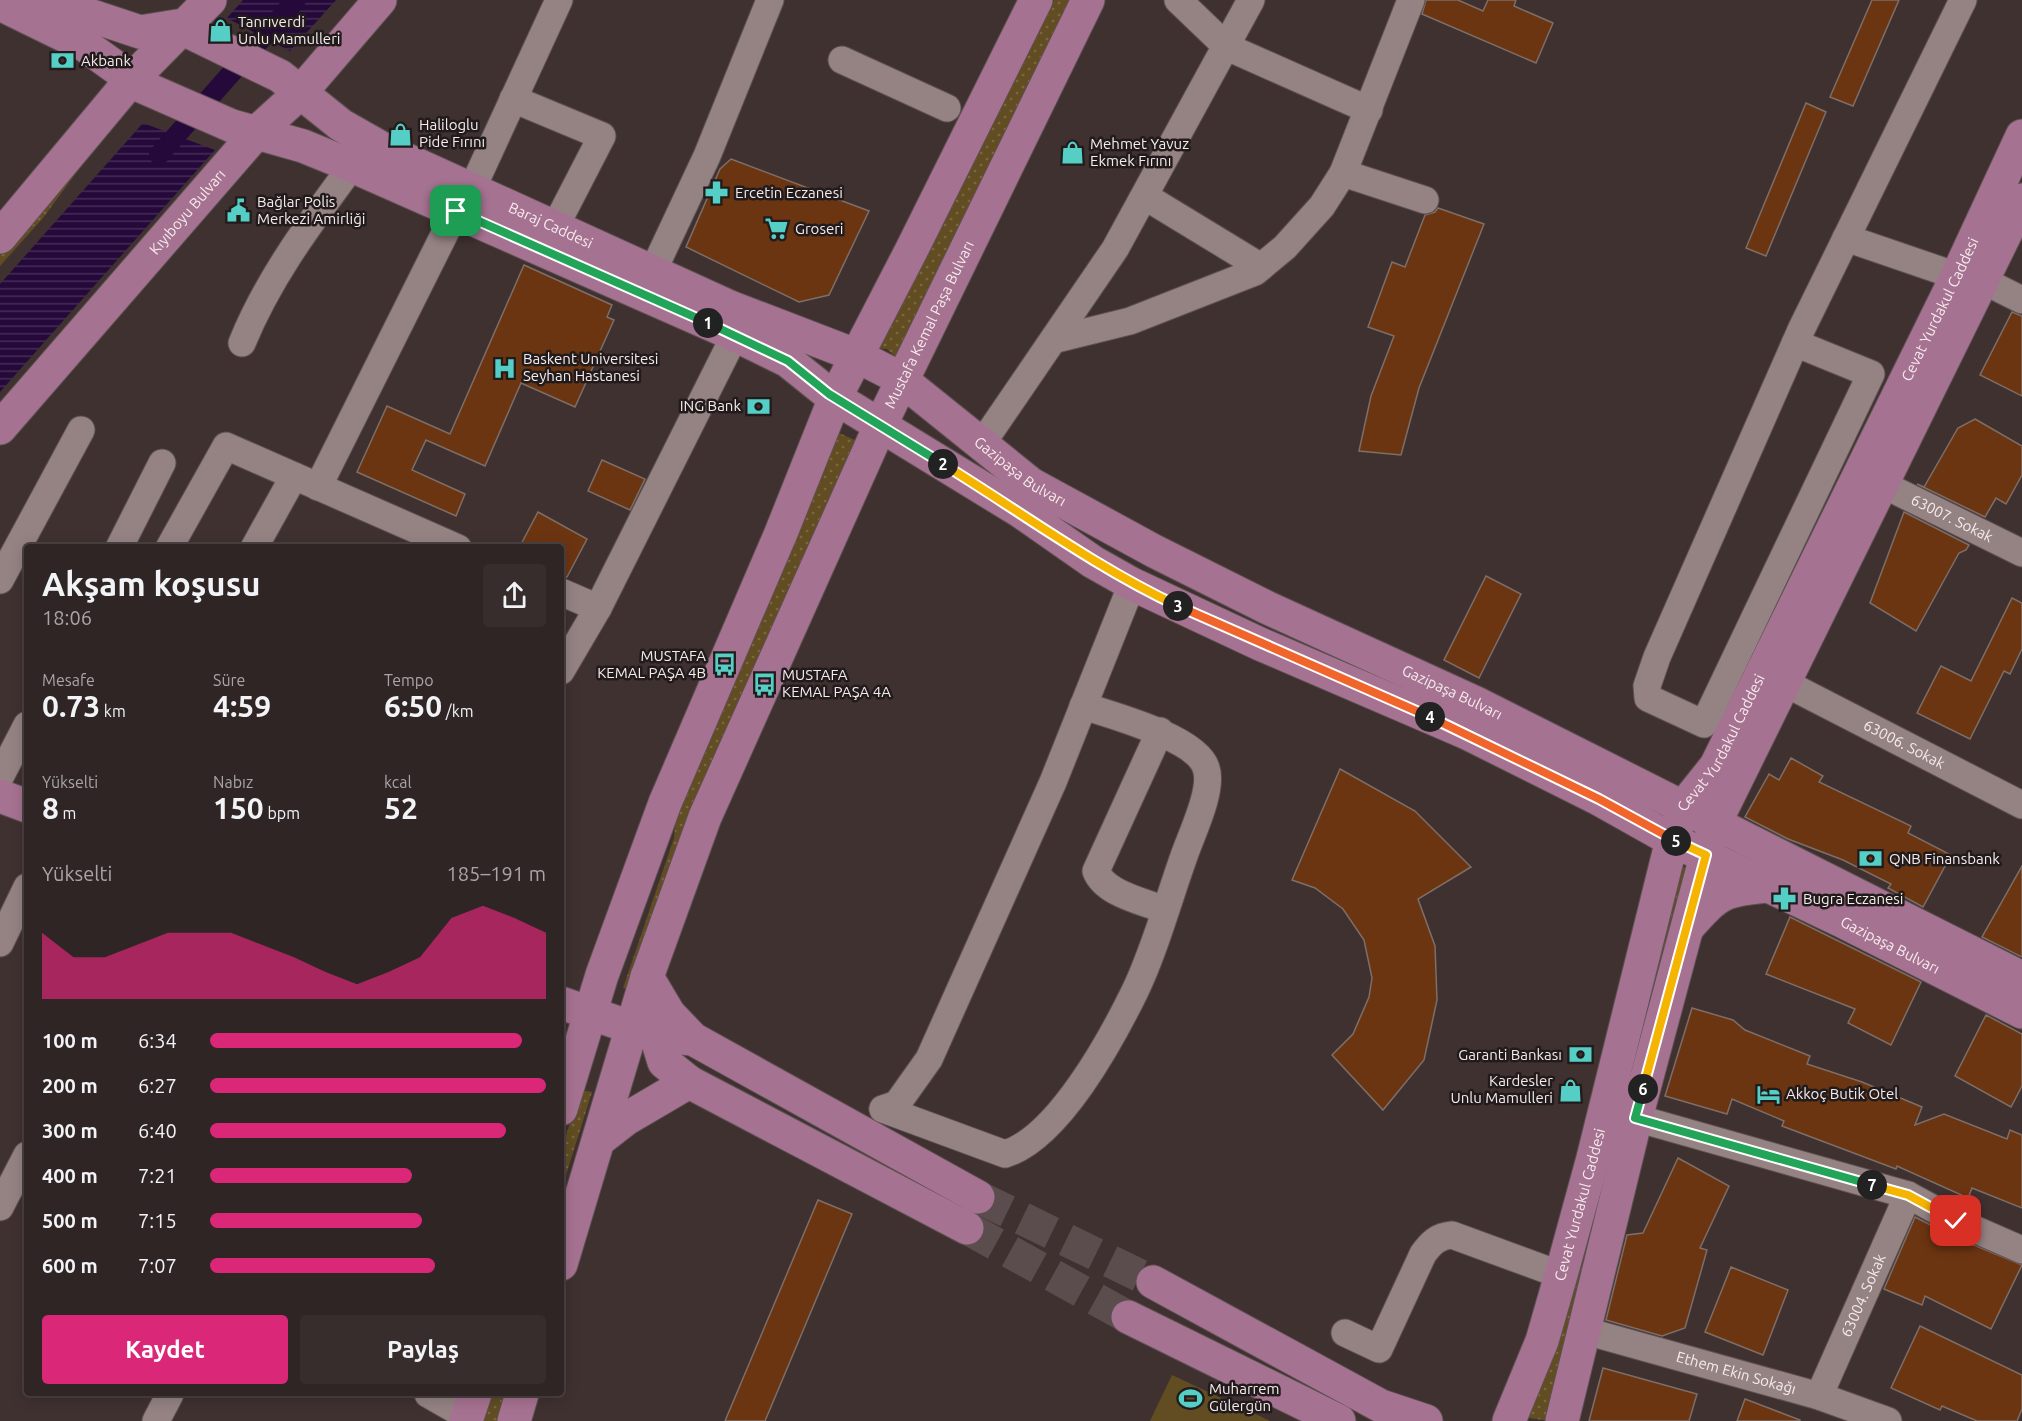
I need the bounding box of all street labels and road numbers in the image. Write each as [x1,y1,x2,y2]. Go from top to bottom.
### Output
street label: Kıyıboyu Bulvarı [146,166,229,258]
street label: Baraj Caddesi [506,198,596,251]
street label: Cevat Yurdakul Caddesi [1898,235,1982,384]
street label: Mustafa Kemal Paşa Bulvarı [881,238,977,411]
street label: Gazipaşa Bulvarı [971,433,1069,509]
street label: 63007. Sokak [1909,491,1996,546]
street label: Gazipaşa Bulvarı [1399,661,1505,723]
street label: Cevat Yurdakul Caddesi [1674,671,1768,813]
street label: 63006. Sokak [1861,716,1948,772]
street label: Gazipaşa Bulvarı [1838,913,1943,977]
street label: Cevat Yurdakul Caddesi [1551,1127,1608,1283]
street label: 63004. Sokak [1837,1251,1889,1339]
street label: Ethem Ekin Sokağı [1675,1348,1798,1397]

